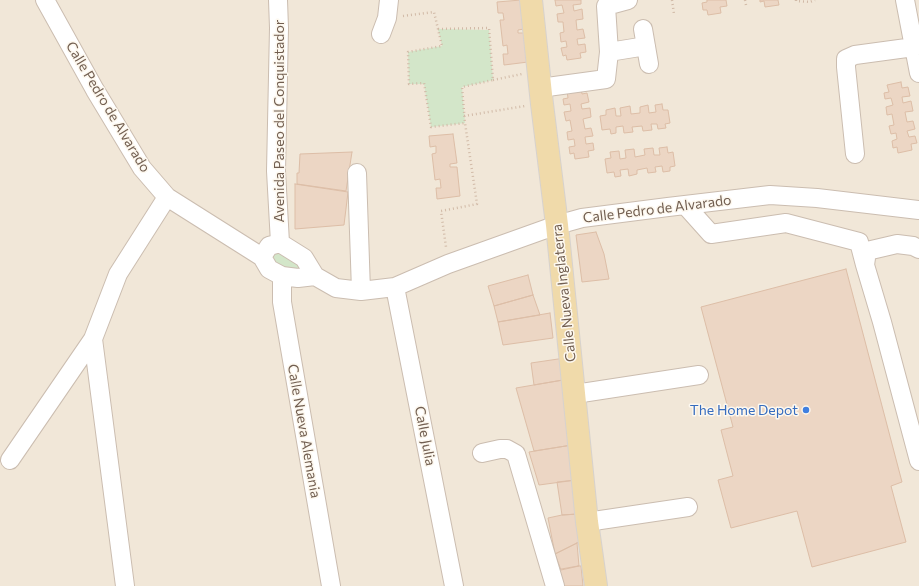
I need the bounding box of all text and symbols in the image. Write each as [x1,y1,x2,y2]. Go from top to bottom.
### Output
street label: Avenida Paseo del Conquistador [271,20,287,222]
street label: Calle Pedro de Alvarado [62,39,154,175]
street label: Calle Pedro de Alvarado [582,192,732,226]
street label: Calle Nueva Inglaterra [548,223,580,363]
street label: Calle Nueva Alemania [284,363,324,499]
place label: The Home Depot [690,402,798,418]
street label: Calle Julia [411,405,439,467]
marker: The Home Depot [801,405,811,415]

